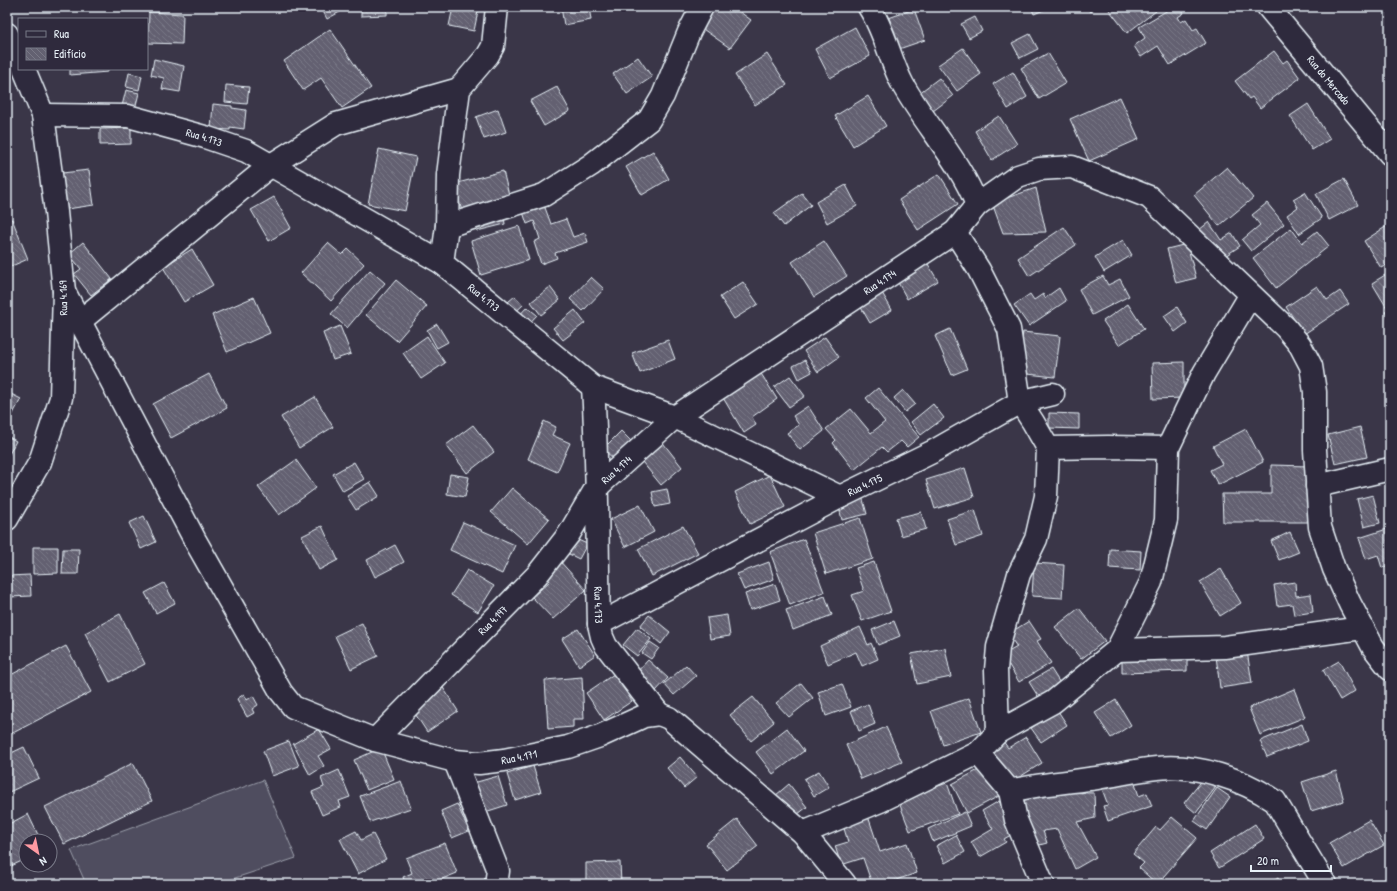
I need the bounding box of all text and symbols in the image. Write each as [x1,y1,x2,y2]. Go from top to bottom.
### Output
legend [18,18,148,70]
text: Rua [54,25,69,42]
text: Edifício [54,45,86,62]
street label: Rua do Mercado [1304,53,1354,108]
street label: Rua 4.173 [184,125,224,149]
street label: Rua 4.174 [861,266,899,298]
street label: Rua 4.169 [56,280,70,316]
street label: Rua 4.173 [465,280,503,315]
street label: Rua 4.174 [598,452,635,487]
street label: Rua 4.175 [845,470,885,499]
street label: Rua 4.173 [591,586,606,624]
street label: Rua 4.197 [475,602,510,638]
street label: Rua 4.171 [501,746,538,767]
north arrow [18,833,58,873]
scale bar [1251,847,1331,873]
text: 20 m [1257,852,1279,869]
text: N [37,854,50,869]

